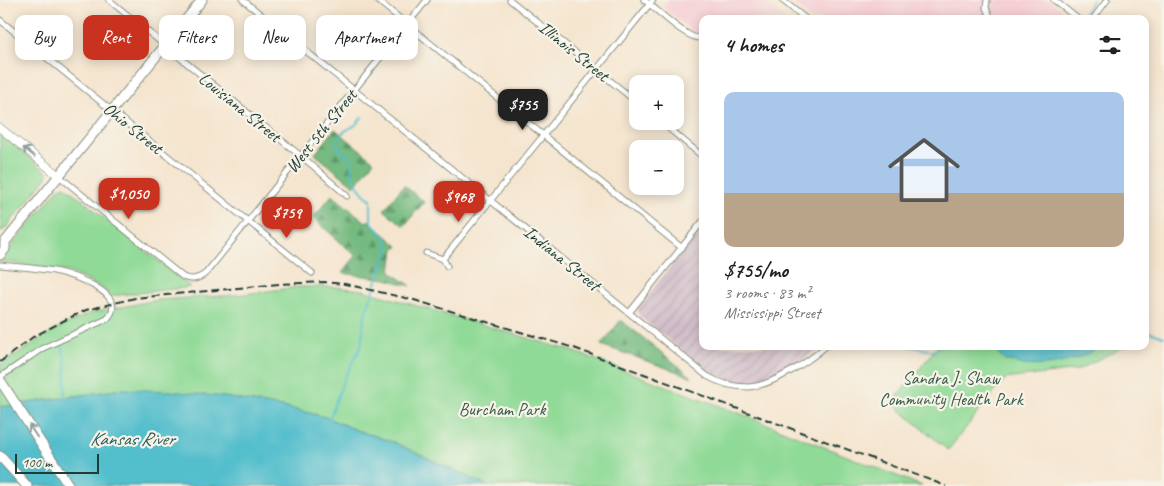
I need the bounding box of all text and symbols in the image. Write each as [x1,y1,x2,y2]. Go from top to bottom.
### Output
chip: Buy [15,15,73,60]
chip: Rent [83,15,149,60]
chip: Filters [159,15,234,60]
chip: New [244,15,306,60]
chip: Apartment [316,15,418,60]
street label: Illinois Street [534,16,615,87]
icon: filters [1096,31,1124,59]
text: 4 homes [724,32,783,58]
street label: Louisiana Street [194,67,287,148]
map controls [629,75,684,195]
button: + [629,75,684,130]
street label: West 5th Street [281,83,363,177]
pin: $755 [493,88,553,131]
text: $755 [509,95,537,115]
street label: Ohio Street [99,97,169,160]
icon: home [879,125,969,215]
button: − [629,140,684,195]
one-way arrow [23,147,36,158]
pin: $1,050 [88,178,170,220]
pin: $968 [429,180,489,223]
text: $1,050 [110,184,148,204]
text: $968 [445,187,473,207]
pin: $759 [257,196,317,239]
text: $759 [273,203,301,223]
street label: Indiana Street [519,221,607,297]
text: $755/mo [724,257,788,283]
text: 3 rooms · 83 m² [724,283,810,303]
text: Mississippi Street [724,303,820,323]
park label: Sandra J. Shaw Community Health Park [879,367,1024,410]
park label: Burcham Park [459,398,547,420]
one-way arrow [28,424,38,438]
water label: Kansas River [90,427,177,451]
scale bar [15,451,99,474]
text: 100 m [22,454,52,471]

